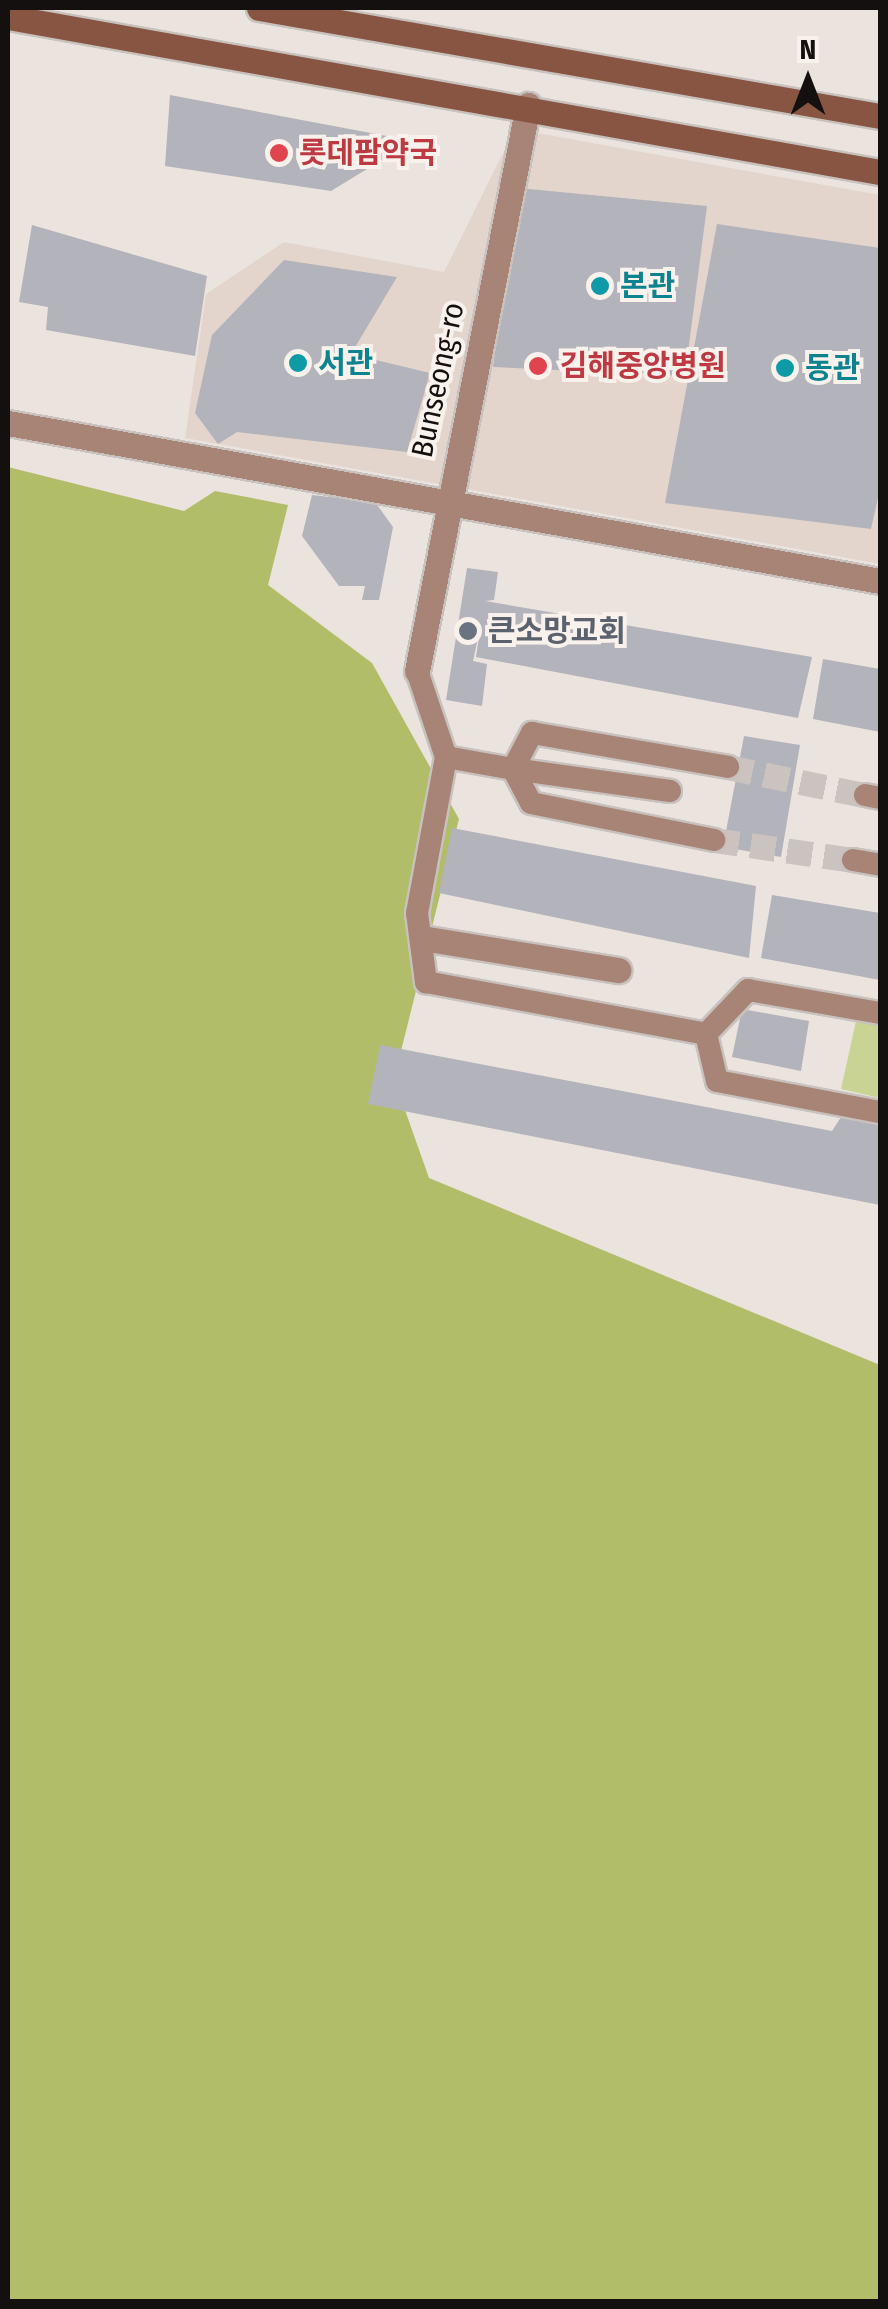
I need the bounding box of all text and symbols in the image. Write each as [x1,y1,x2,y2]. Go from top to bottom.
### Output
north arrow [758,30,858,130]
text: N [800,33,816,66]
place label: 롯데팜약국 [299,135,437,171]
marker: 롯데팜약국 [268,142,290,164]
place label: 본관 [620,268,675,304]
marker: 본관 [589,275,611,297]
street label: Bunseong-ro [404,299,472,461]
place label: 서관 [318,345,373,381]
place label: 김해중앙병원 [560,348,726,384]
place label: 동관 [805,350,860,386]
marker: 서관 [287,352,309,374]
marker: 김해중앙병원 [525,353,551,379]
marker: 동관 [774,357,796,379]
place label: 큰소망교회 [488,613,626,649]
marker: 큰소망교회 [457,620,479,642]

